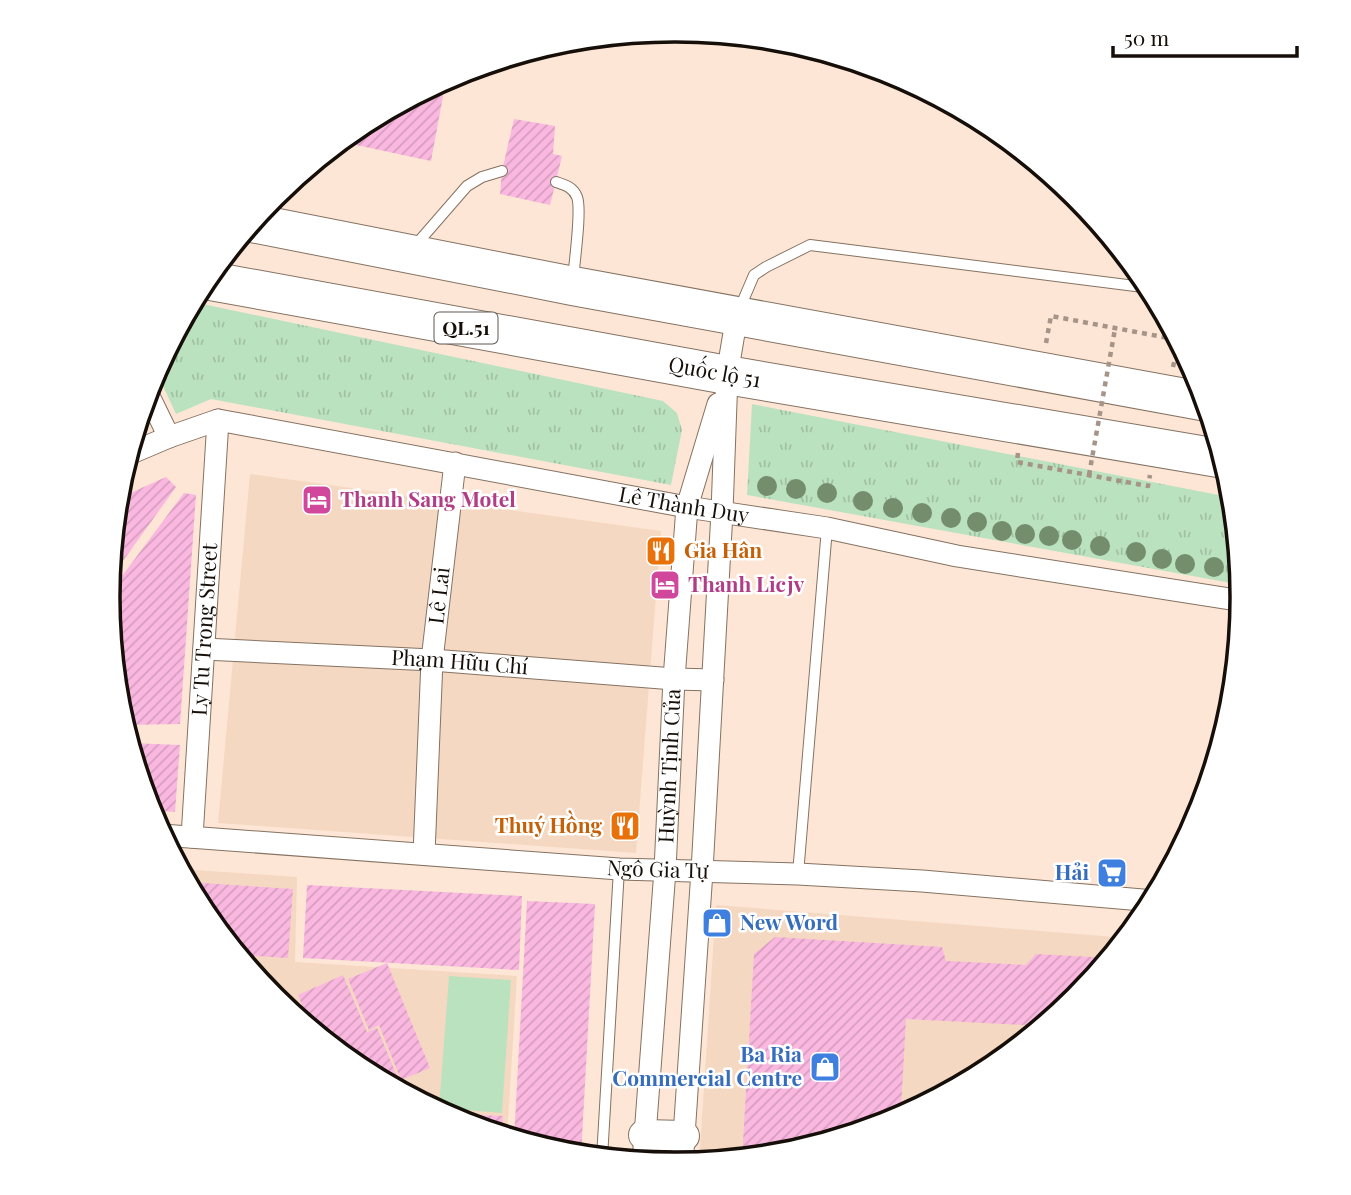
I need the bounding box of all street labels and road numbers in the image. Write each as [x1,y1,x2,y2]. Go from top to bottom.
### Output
road number: QL.51 [434,312,498,344]
street label: Quốc lộ 51 [667,349,763,393]
street label: Lê Thành Duy [617,479,752,528]
street label: Ly Tu Trong Street [184,542,222,716]
street label: Lê Lai [420,565,455,625]
street label: Phạm Hữu Chí [391,642,529,679]
street label: Huỳnh Tịnh Của [650,687,686,844]
street label: Ngô Gia Tự [606,852,710,884]

